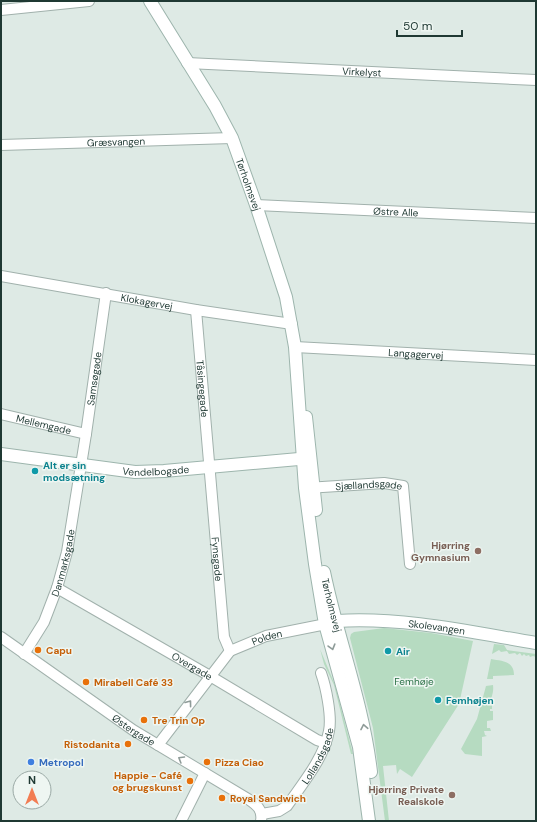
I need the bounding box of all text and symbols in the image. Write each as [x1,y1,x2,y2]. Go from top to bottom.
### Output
scale bar [397,12,462,38]
text: 50 m [403,18,432,34]
street label: Virkelyst [342,64,382,79]
street label: Græsvangen [87,134,146,149]
street label: Tørholmsvej [233,156,264,212]
street label: Østre Alle [373,204,419,219]
street label: Klokagervej [120,291,174,312]
street label: Langagervej [388,346,444,362]
street label: Samsøgade [84,351,104,406]
street label: Tåsingegade [194,359,212,418]
street label: Mellemgade [15,411,73,437]
place label: Alt er sin modsætning [43,459,105,484]
street label: Vendelbogade [122,462,190,479]
marker: Alt er sin modsætning [30,466,40,476]
street label: Sjællandsgade [335,476,404,493]
street label: Danmarksgade [48,528,77,598]
street label: Fynsgade [209,536,226,582]
place label: Hjørring Gymnasium [411,539,470,564]
marker: Hjørring Gymnasium [473,546,483,556]
street label: Tørholmsvej [319,577,345,634]
street label: Skolevangen [408,616,466,637]
street label: Polden [250,626,284,648]
one-way arrow [327,643,336,650]
place label: Capu [46,644,72,657]
marker: Capu [33,645,43,655]
place label: Air [396,645,410,658]
marker: Air [383,646,393,656]
street label: Overgade [169,649,215,683]
park label: Femhøje [394,675,434,688]
place label: Mirabell Café 33 [94,676,173,689]
marker: Mirabell Café 33 [81,677,91,687]
place label: Femhøjen [446,694,494,707]
marker: Femhøjen [433,695,443,705]
one-way arrow [185,700,192,707]
street label: Østergade [110,711,158,749]
place label: Tre Trin Op [152,714,206,727]
marker: Tre Trin Op [139,715,149,725]
one-way arrow [361,724,369,730]
street label: Lollandsgade [298,726,336,786]
place label: Ristodanita [64,738,120,751]
marker: Ristodanita [123,739,133,749]
place label: Metropol [39,756,84,769]
one-way arrow [178,756,185,763]
place label: Pizza Ciao [215,756,264,769]
marker: Metropol [26,757,36,767]
marker: Pizza Ciao [202,757,212,767]
place label: Happie - Café og brugskunst [112,769,182,794]
north arrow [12,770,52,810]
text: N [28,773,36,787]
marker: Happie - Café og brugskunst [185,776,195,786]
place label: Hjørring Private Realskole [368,783,444,808]
marker: Hjørring Private Realskole [447,790,457,800]
place label: Royal Sandwich [230,792,306,805]
marker: Royal Sandwich [217,793,227,803]

